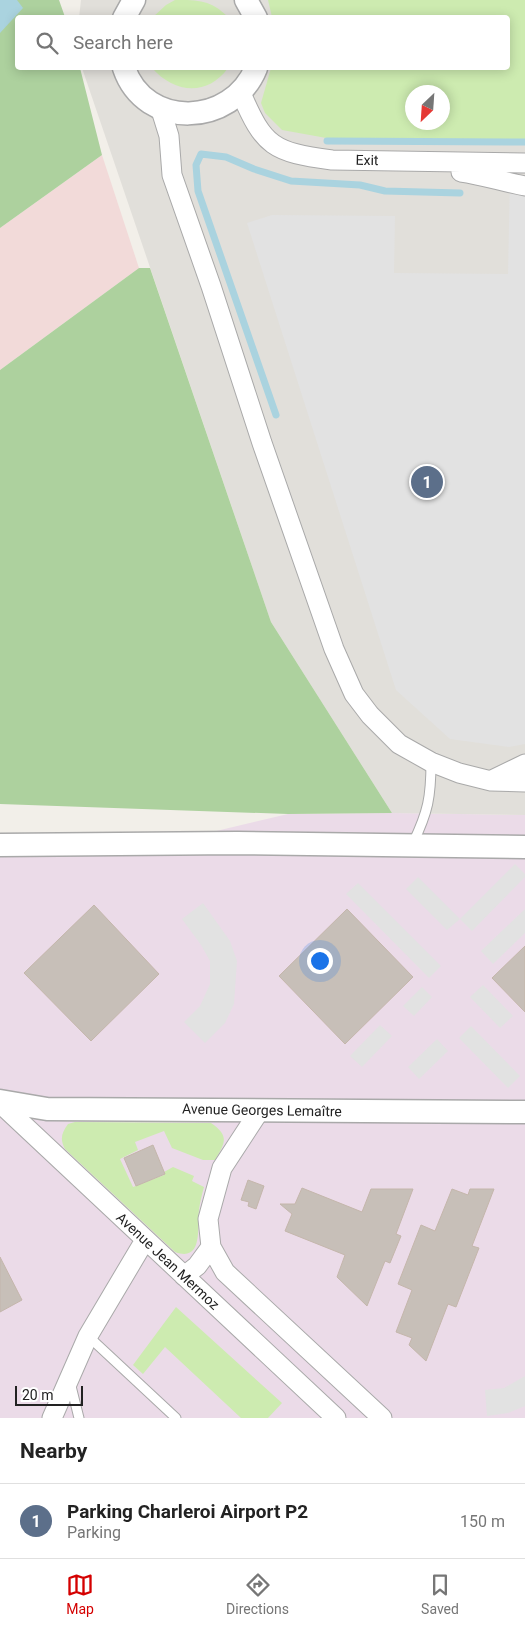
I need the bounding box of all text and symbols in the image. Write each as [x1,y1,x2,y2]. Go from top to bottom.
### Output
search box [15,15,510,70]
icon: search [33,29,61,57]
text: Search here [73,31,173,54]
north arrow [405,85,450,130]
street label: Exit [355,152,379,168]
pin: 1 [411,463,443,501]
your location [307,948,333,974]
street label: Avenue Georges Lemaître [182,1101,342,1119]
street label: Avenue Jean Mermoz [113,1209,223,1313]
scale bar [15,1383,82,1406]
text: 20 m [22,1387,54,1403]
text: Nearby [20,1439,87,1463]
text: Parking Charleroi Airport P2 [67,1500,308,1523]
text: 1 [31,1512,41,1531]
text: 150 m [460,1512,505,1531]
text: Parking [67,1523,121,1542]
tab: Map [66,1571,94,1617]
tab: Directions [226,1571,289,1617]
tab: Saved [421,1571,459,1617]

